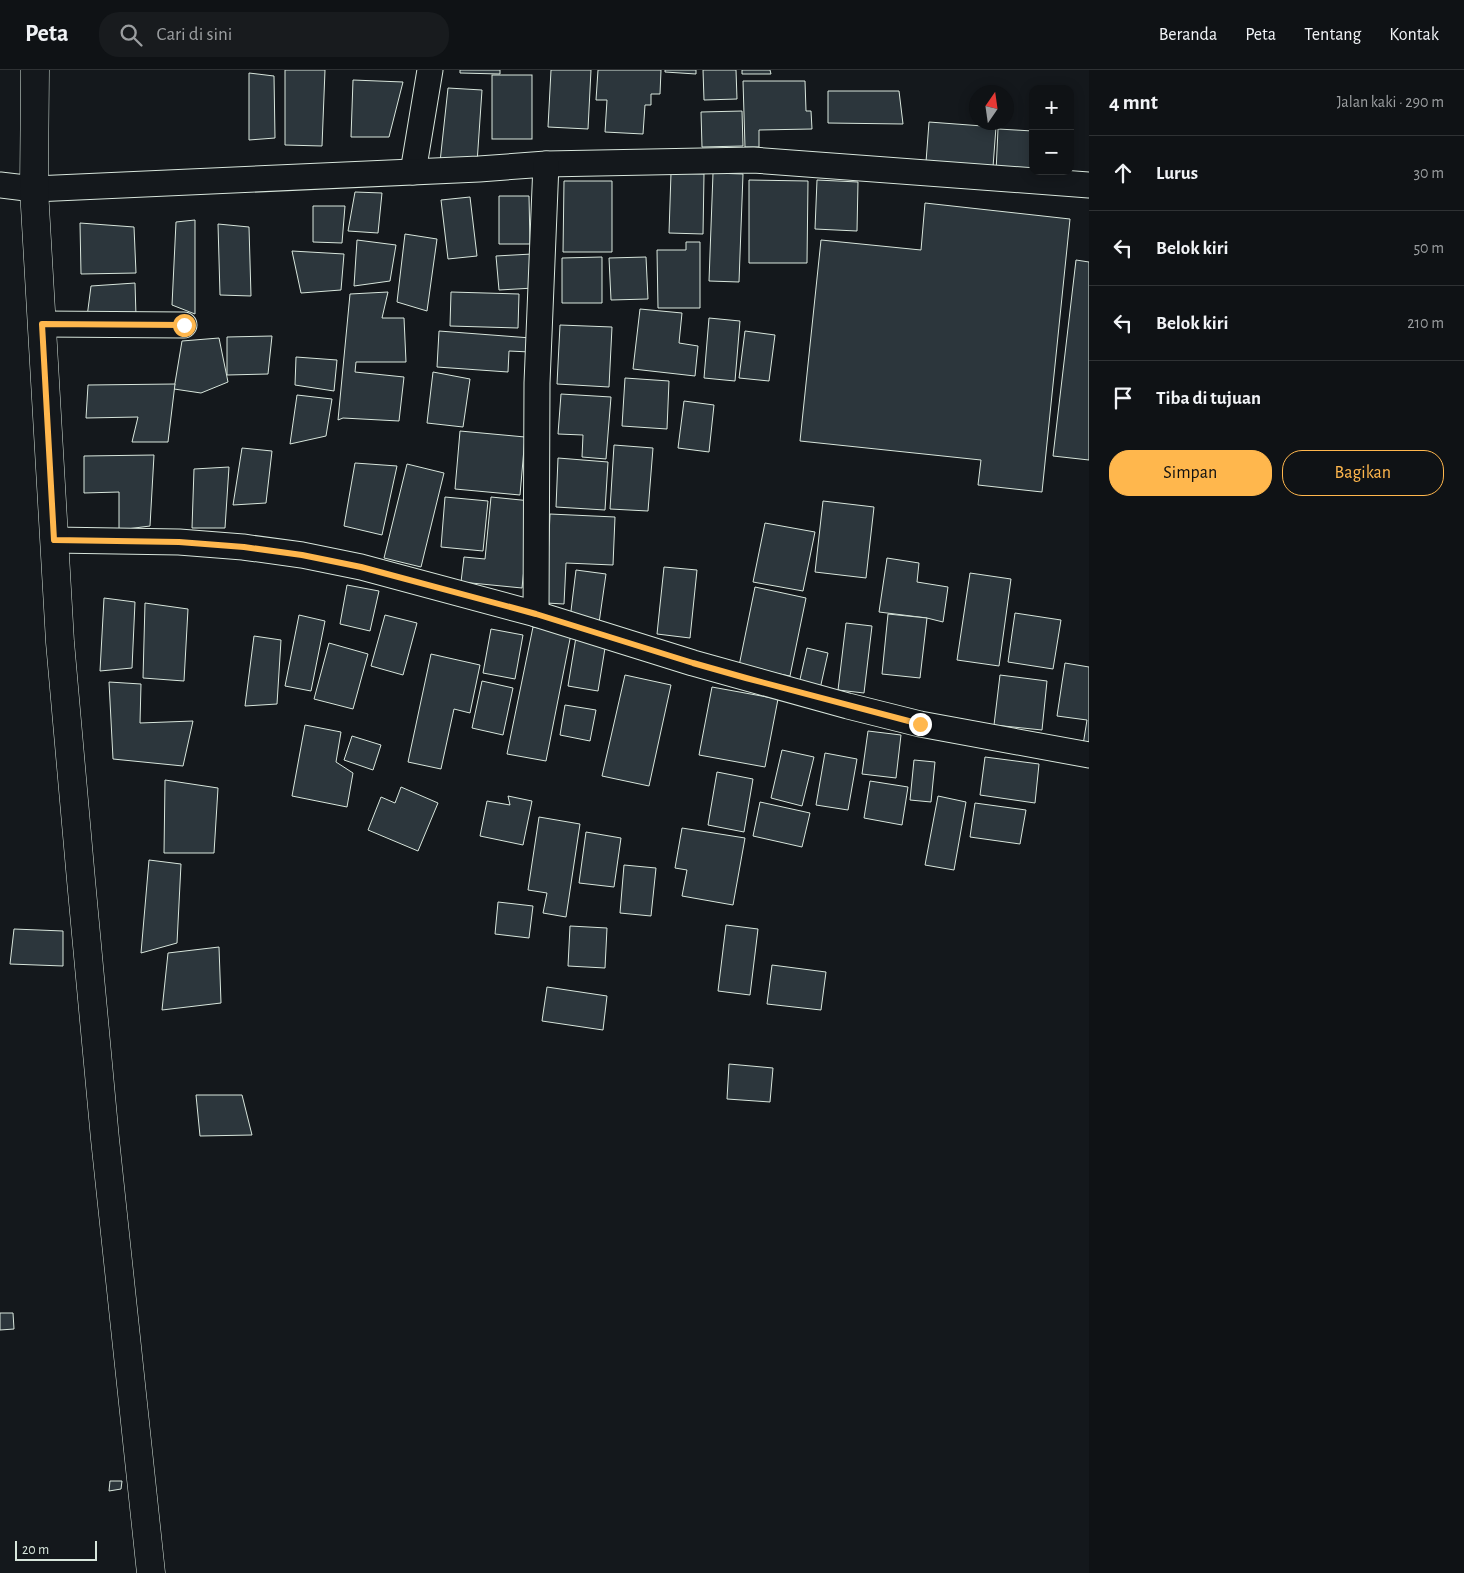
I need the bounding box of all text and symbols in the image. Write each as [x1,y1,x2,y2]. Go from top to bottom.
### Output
search box [99,12,449,57]
icon: search [117,21,145,49]
text: Peta [25,22,69,46]
text: Cari di sini [157,25,232,44]
text: Beranda [1159,26,1217,44]
text: Peta [1245,26,1276,44]
text: Tentang [1304,26,1361,44]
text: Kontak [1389,26,1439,44]
north arrow [969,85,1014,130]
map controls [1029,85,1074,175]
button: + [1029,85,1074,130]
text: 4 mnt [1109,92,1158,113]
text: Jalan kaki · 290 m [1337,94,1444,110]
button: − [1029,130,1074,175]
icon: ahead [1109,159,1137,187]
text: Lurus [1156,164,1198,183]
text: 30 m [1414,165,1444,181]
icon: left [1109,234,1137,262]
text: Belok kiri [1156,239,1228,258]
text: 50 m [1413,240,1444,256]
icon: left [1109,309,1137,337]
route start [173,314,196,337]
text: Belok kiri [1156,314,1228,333]
text: 210 m [1407,315,1444,331]
icon: arrive [1109,384,1137,412]
text: Tiba di tujuan [1156,389,1261,408]
button: Simpan [1109,450,1272,496]
button: Bagikan [1282,450,1444,496]
route end [909,713,932,736]
scale bar [15,1538,98,1561]
text: 20 m [22,1543,49,1557]

